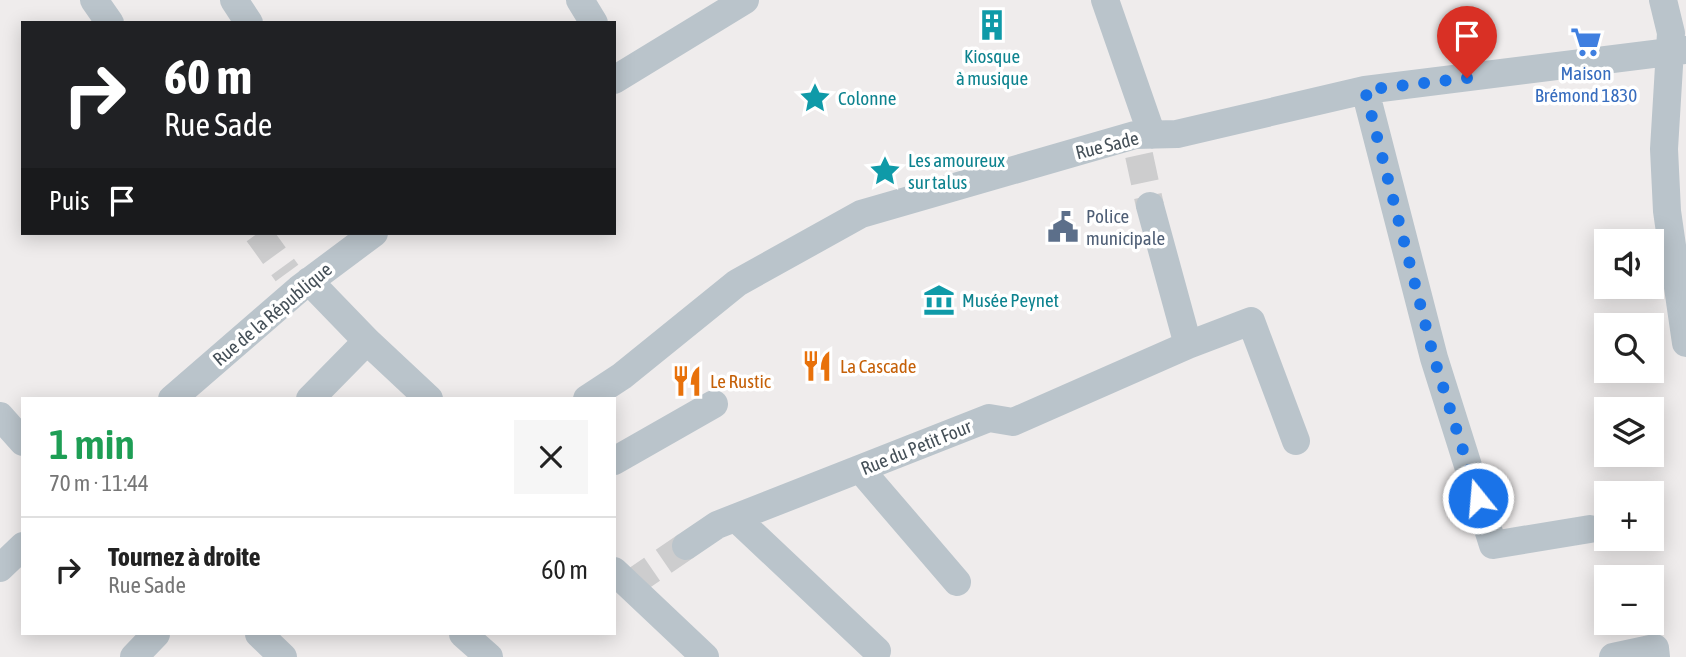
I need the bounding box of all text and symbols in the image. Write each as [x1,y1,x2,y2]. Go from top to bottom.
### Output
pin [1437,6,1497,78]
building icon: Kiosque à musique [975,8,1009,42]
icon: arrive [1448,17,1486,55]
supermarket icon: Maison Brémond 1830 [1569,25,1603,59]
place label: Kiosque à musique [956,45,1028,89]
text: 60 m [164,48,252,104]
icon: right [49,49,140,140]
place label: Maison Brémond 1830 [1535,62,1637,106]
place icon: Colonne [798,81,832,115]
place label: Colonne [838,87,896,109]
text: Rue Sade [164,106,272,143]
street label: Rue Sade [1073,127,1141,163]
place label: Les amoureux sur talus [908,149,1005,193]
place icon: Les amoureux sur talus [868,154,902,188]
icon: arrive [103,182,141,220]
text: Puis [49,186,89,216]
place label: Police municipale [1086,205,1165,249]
public building icon: Police municipale [1046,210,1080,244]
map controls [1594,229,1664,635]
button: sound [1594,229,1664,299]
street label: Rue de la République [208,258,336,370]
museum icon: Musée Peynet [922,283,956,317]
place label: Musée Peynet [962,289,1059,311]
button: search [1594,313,1664,383]
restaurant icon: La Cascade [800,349,834,383]
place label: La Cascade [840,355,916,377]
restaurant icon: Le Rustic [670,364,704,398]
place label: Le Rustic [710,370,772,392]
button: layers [1594,397,1664,467]
street label: Rue du Petit Four [857,415,975,479]
text: 1 min [49,420,135,468]
button: close [514,420,588,494]
position arrow [1441,461,1515,535]
text: 70 m · 11:44 [49,470,149,496]
button: + [1594,481,1664,551]
text: Tournez à droite [108,542,261,572]
icon: right [49,551,87,589]
text: 60 m [541,555,588,585]
button: − [1594,565,1664,635]
text: Rue Sade [108,572,186,598]

